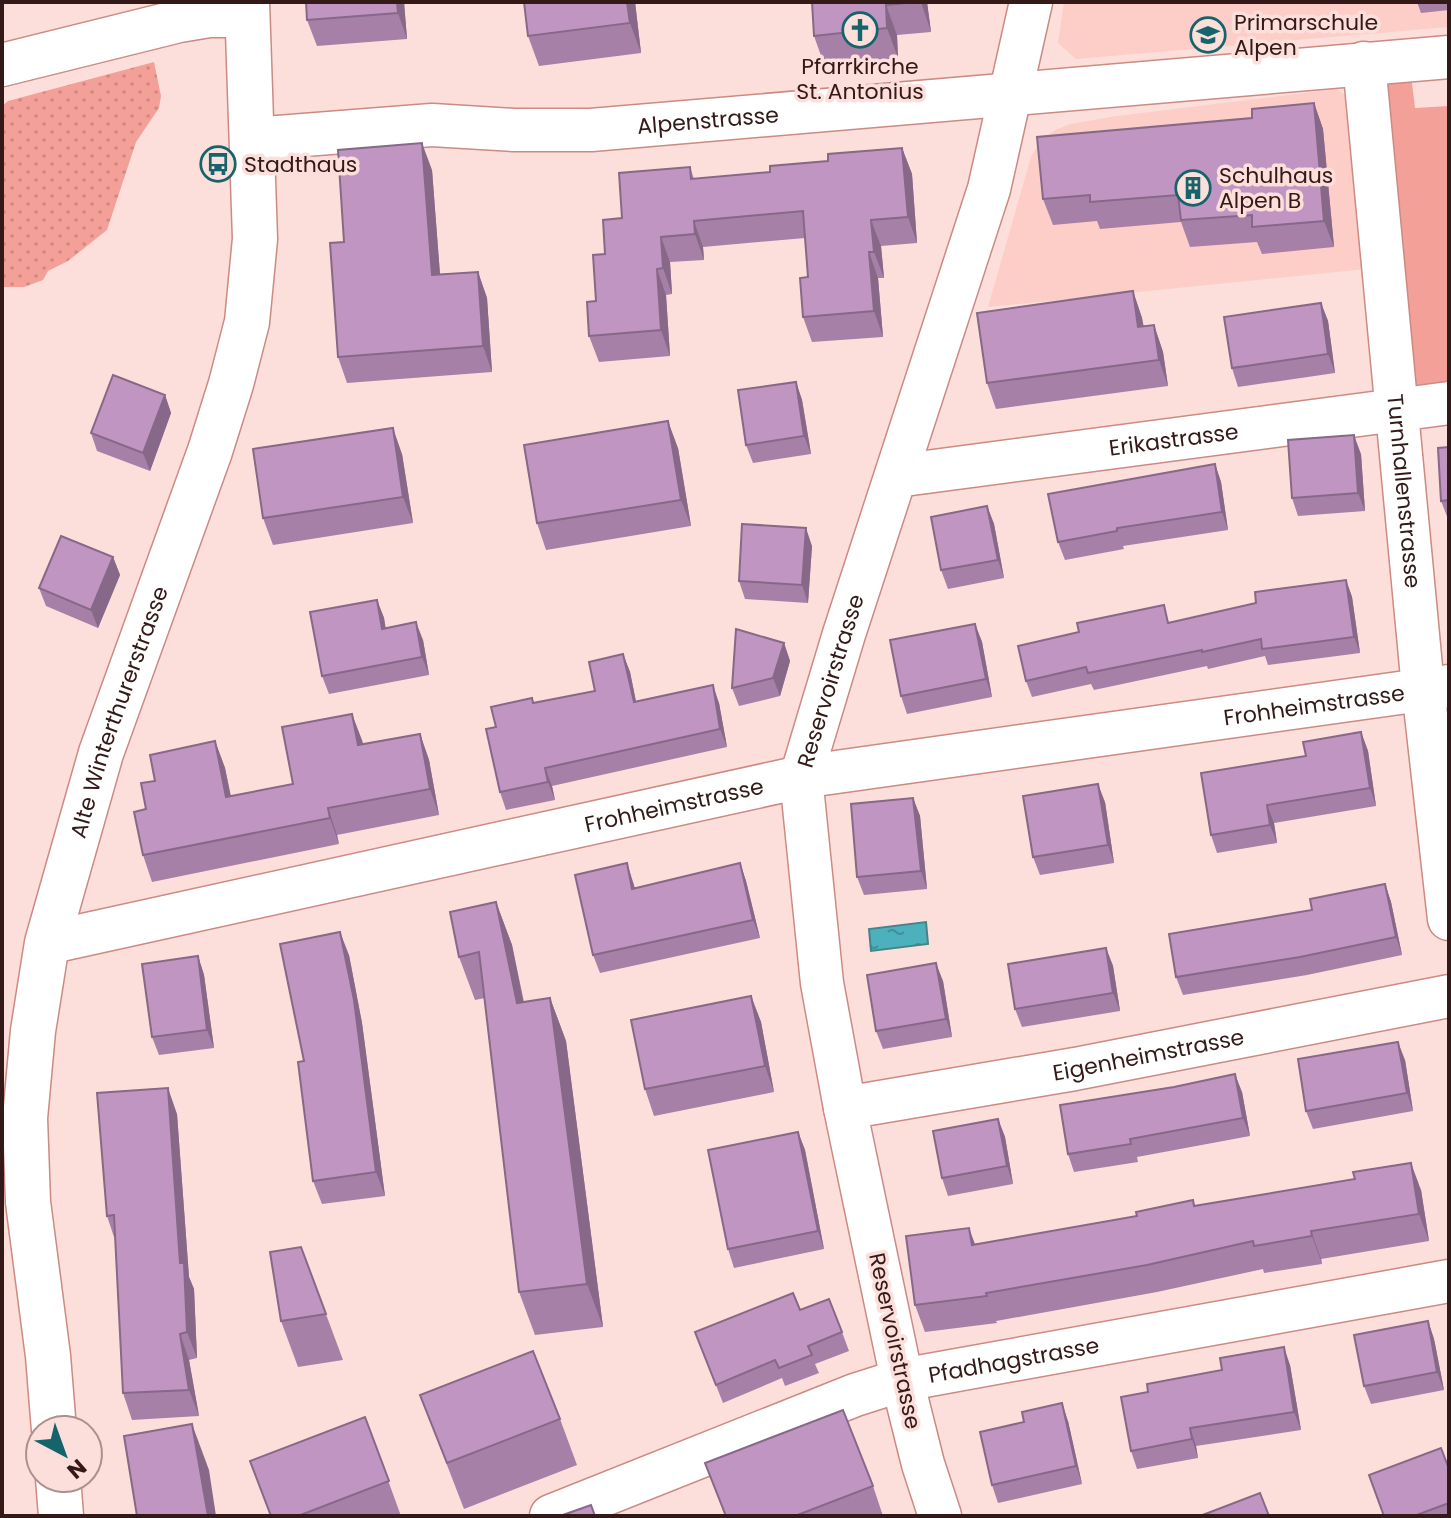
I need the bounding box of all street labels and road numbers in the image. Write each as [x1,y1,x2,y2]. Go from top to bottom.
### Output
street label: Alpenstrasse [636,99,780,142]
street label: Turnhallenstrasse [1380,393,1429,590]
street label: Erikastrasse [1107,415,1240,463]
street label: Alte Winterthurerstrasse [62,582,175,842]
street label: Reservoirstrasse [789,590,871,771]
street label: Frohheimstrasse [1221,677,1406,733]
street label: Frohheimstrasse [582,770,766,840]
street label: Eigenheimstrasse [1050,1021,1247,1088]
street label: Reservoirstrasse [861,1250,929,1432]
street label: Pfadhagstrasse [926,1329,1101,1390]

